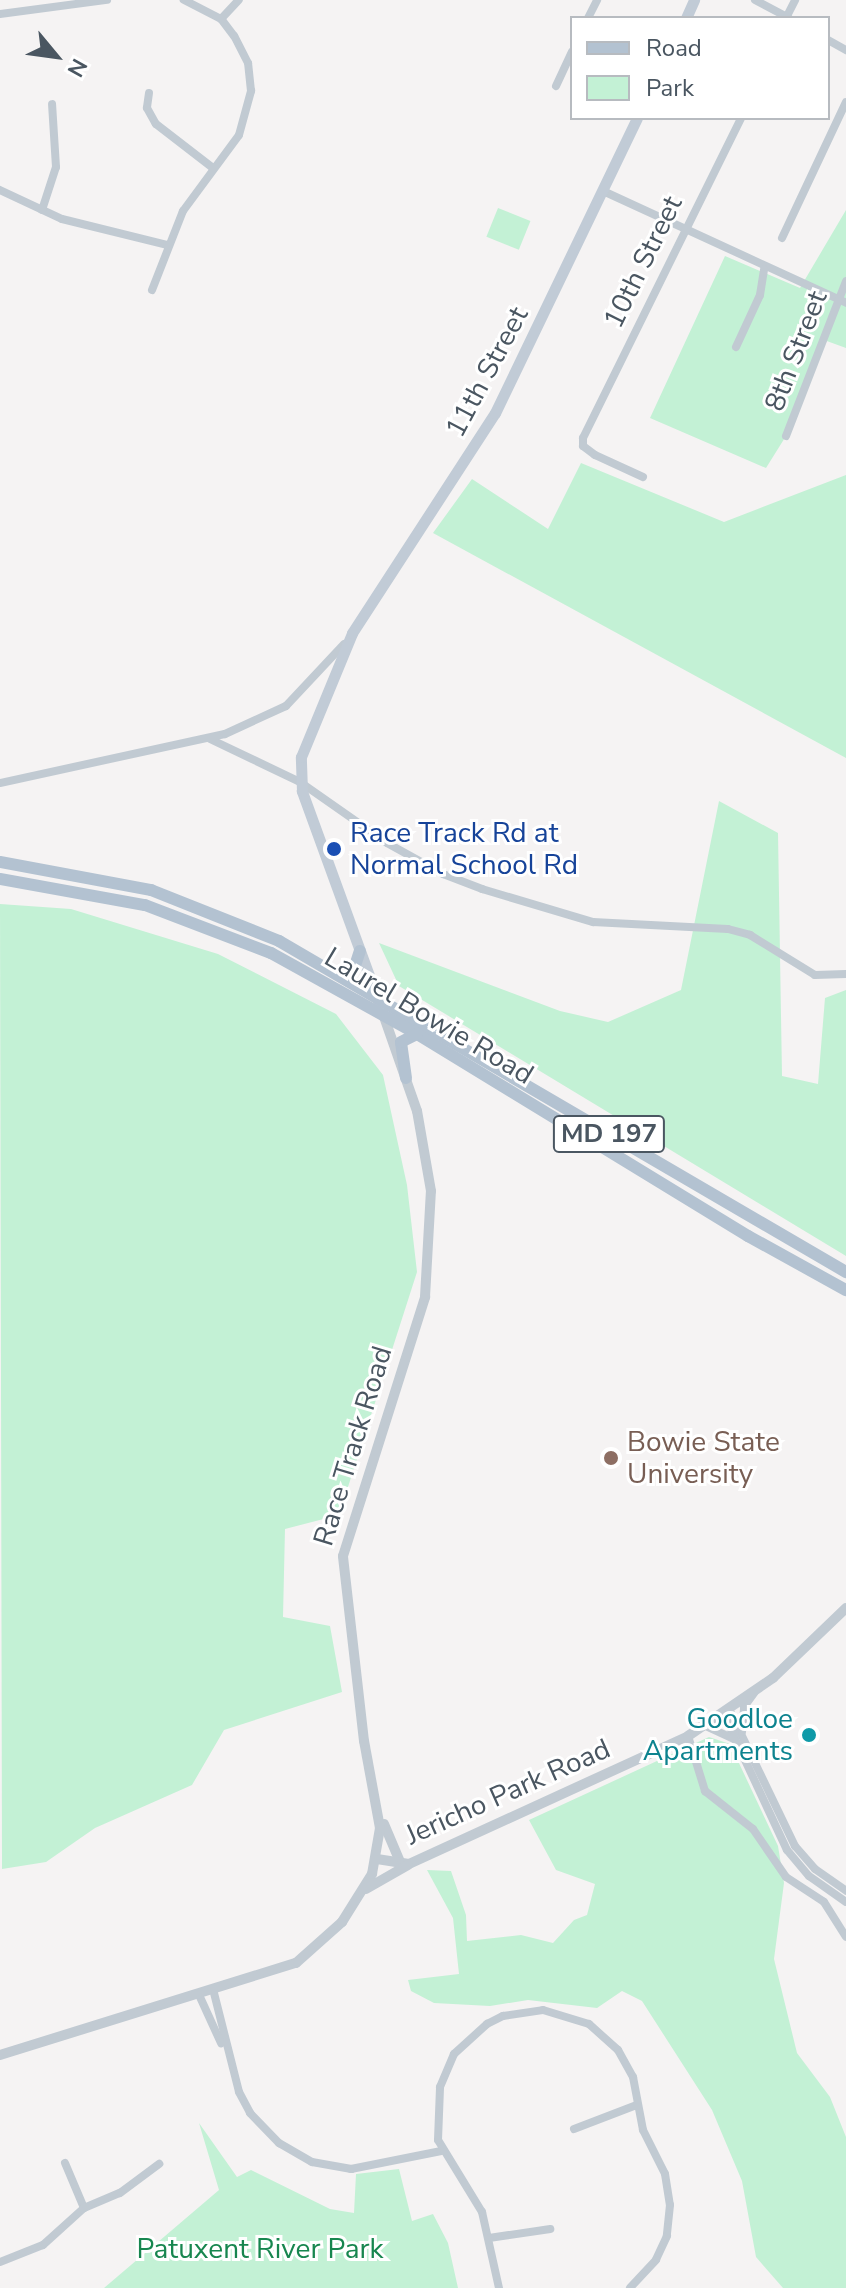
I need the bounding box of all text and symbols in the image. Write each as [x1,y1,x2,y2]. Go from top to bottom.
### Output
north arrow [16,16,96,96]
legend [570,16,830,120]
text: Road [646,32,702,64]
text: N [60,53,94,82]
text: Park [646,72,694,104]
street label: 10th Street [597,190,689,334]
street label: 8th Street [758,286,834,416]
street label: 11th Street [439,301,535,443]
place label: Race Track Rd at Normal School Rd [350,816,578,882]
marker: Race Track Rd at Normal School Rd [325,840,343,858]
street label: Laurel Bowie Road [319,940,539,1092]
road number: MD 197 [551,1112,667,1156]
street label: Race Track Road [307,1342,399,1550]
place label: Bowie State University [627,1425,780,1491]
marker: Bowie State University [602,1449,620,1467]
place label: Goodloe Apartments [643,1702,793,1768]
marker: Goodloe Apartments [800,1726,818,1744]
street label: Jericho Park Road [401,1732,615,1852]
park label: Patuxent River Park [136,2232,384,2266]

